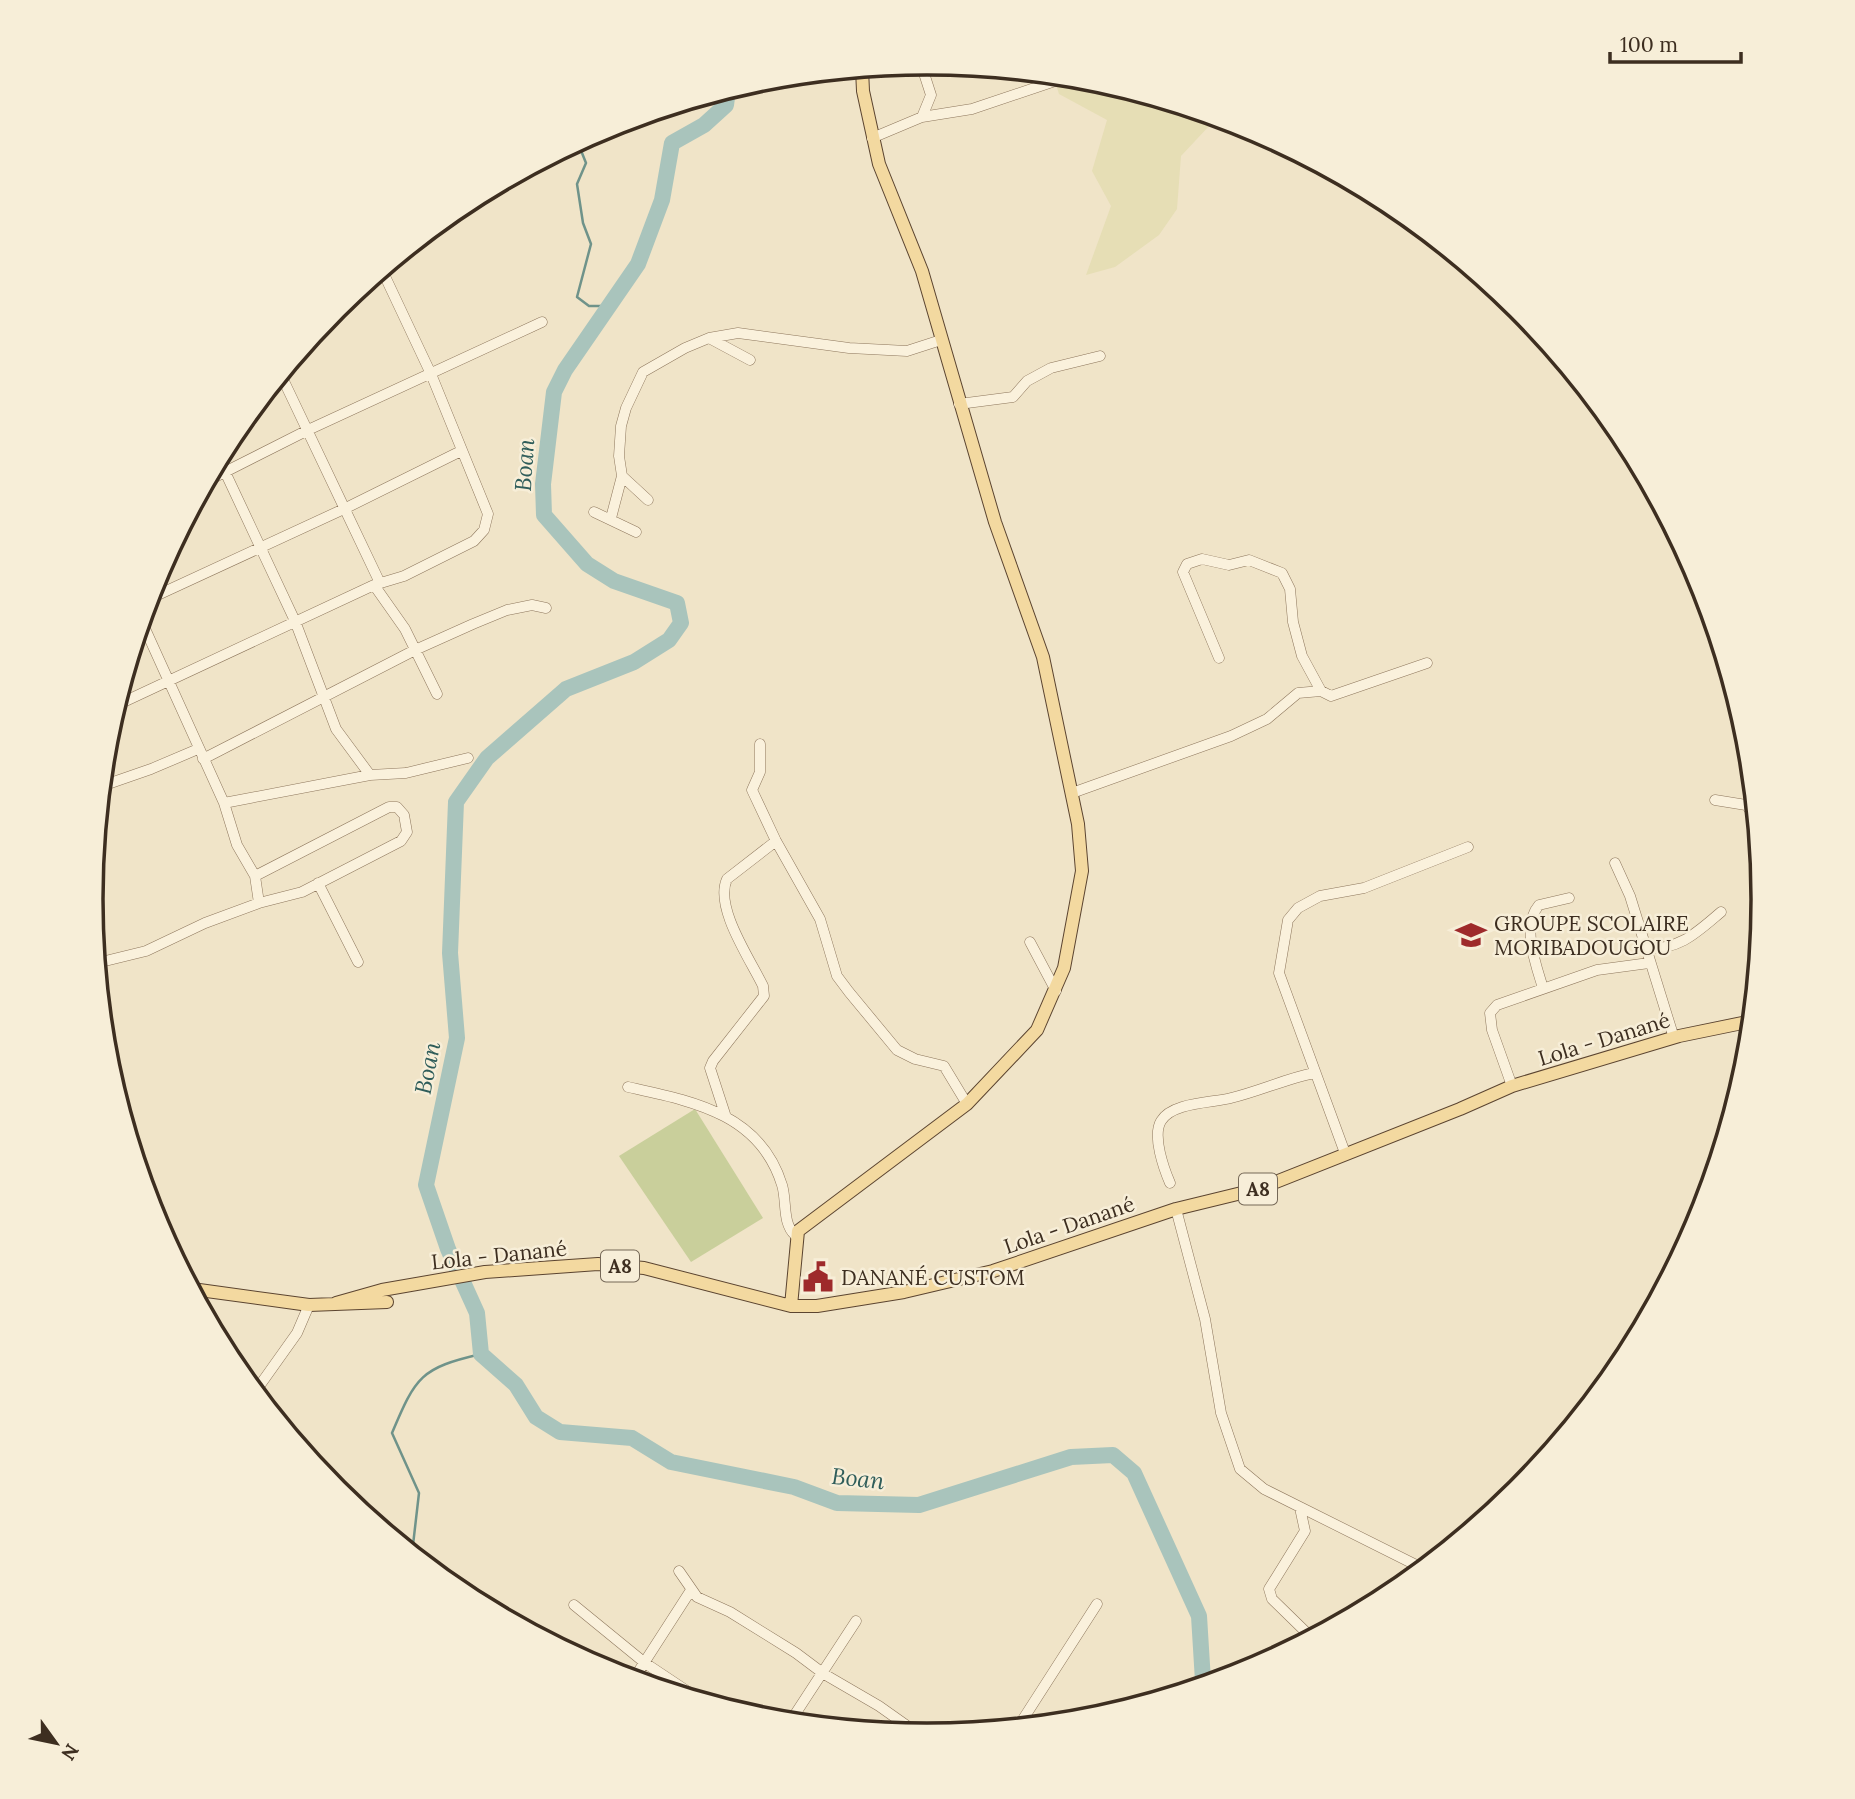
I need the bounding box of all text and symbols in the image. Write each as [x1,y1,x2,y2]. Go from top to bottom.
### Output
scale bar [1610,21,1741,65]
text: 100 m [1620,31,1678,58]
water label: Boan [508,438,540,492]
place label: GROUPE SCOLAIRE MORIBADOUGOU [1494,910,1689,961]
school or university icon: GROUPE SCOLAIRE MORIBADOUGOU [1454,918,1488,952]
street label: Lola - Danané [1535,1006,1673,1072]
water label: Boan [408,1039,446,1097]
road number: A8 [1239,1174,1277,1204]
street label: Lola - Danané [1000,1190,1138,1260]
street label: Lola - Danané [430,1234,568,1276]
road number: A8 [601,1250,639,1282]
public building icon: DANANÉ CUSTOM [801,1260,835,1294]
place label: DANANÉ CUSTOM [841,1264,1025,1291]
water label: Boan [830,1461,886,1495]
north arrow [21,1708,91,1778]
text: N [56,1740,84,1765]

